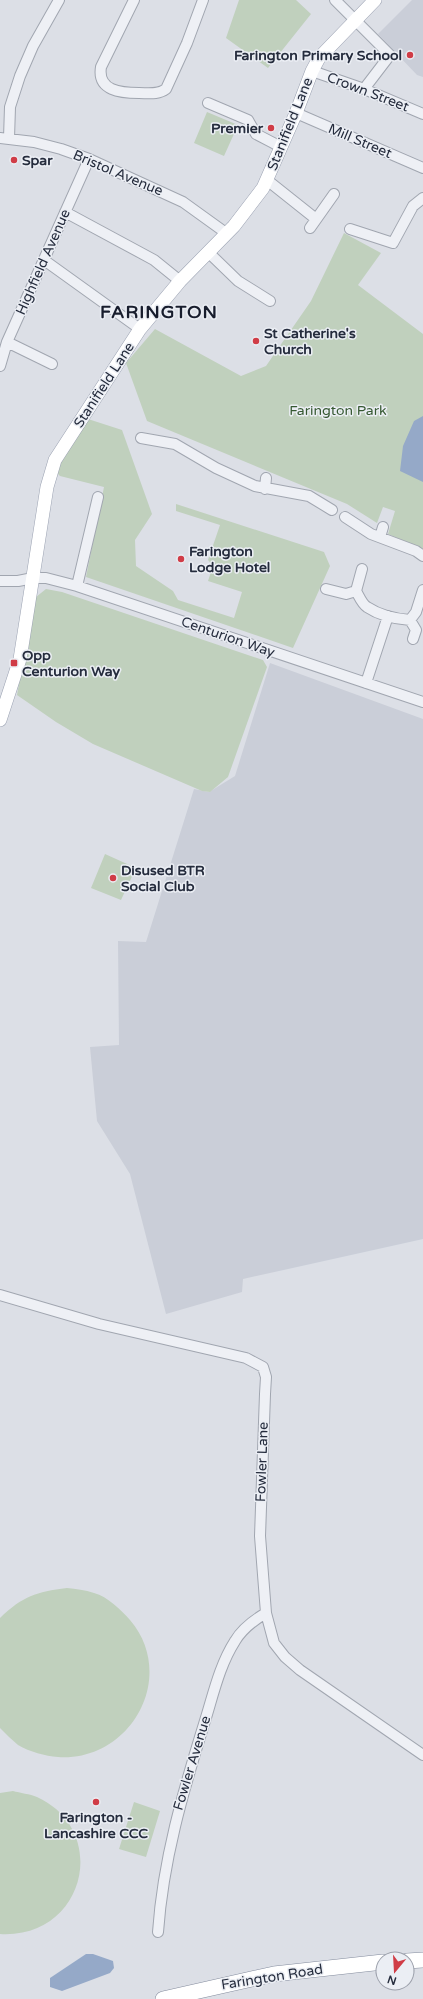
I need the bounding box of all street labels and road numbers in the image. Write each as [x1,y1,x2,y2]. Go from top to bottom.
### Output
street label: Crown Street [325,69,412,116]
street label: Stanifield Lane [264,75,316,173]
street label: Mill Street [326,120,395,162]
street label: Bristol Avenue [70,146,166,200]
street label: Highfield Avenue [12,206,74,318]
street label: Stanifield Lane [70,339,138,431]
street label: Centurion Way [179,613,278,661]
street label: Fowler Lane [252,1422,272,1502]
street label: Fowler Avenue [170,1714,214,1812]
street label: Farington Road [220,1961,324,1993]

